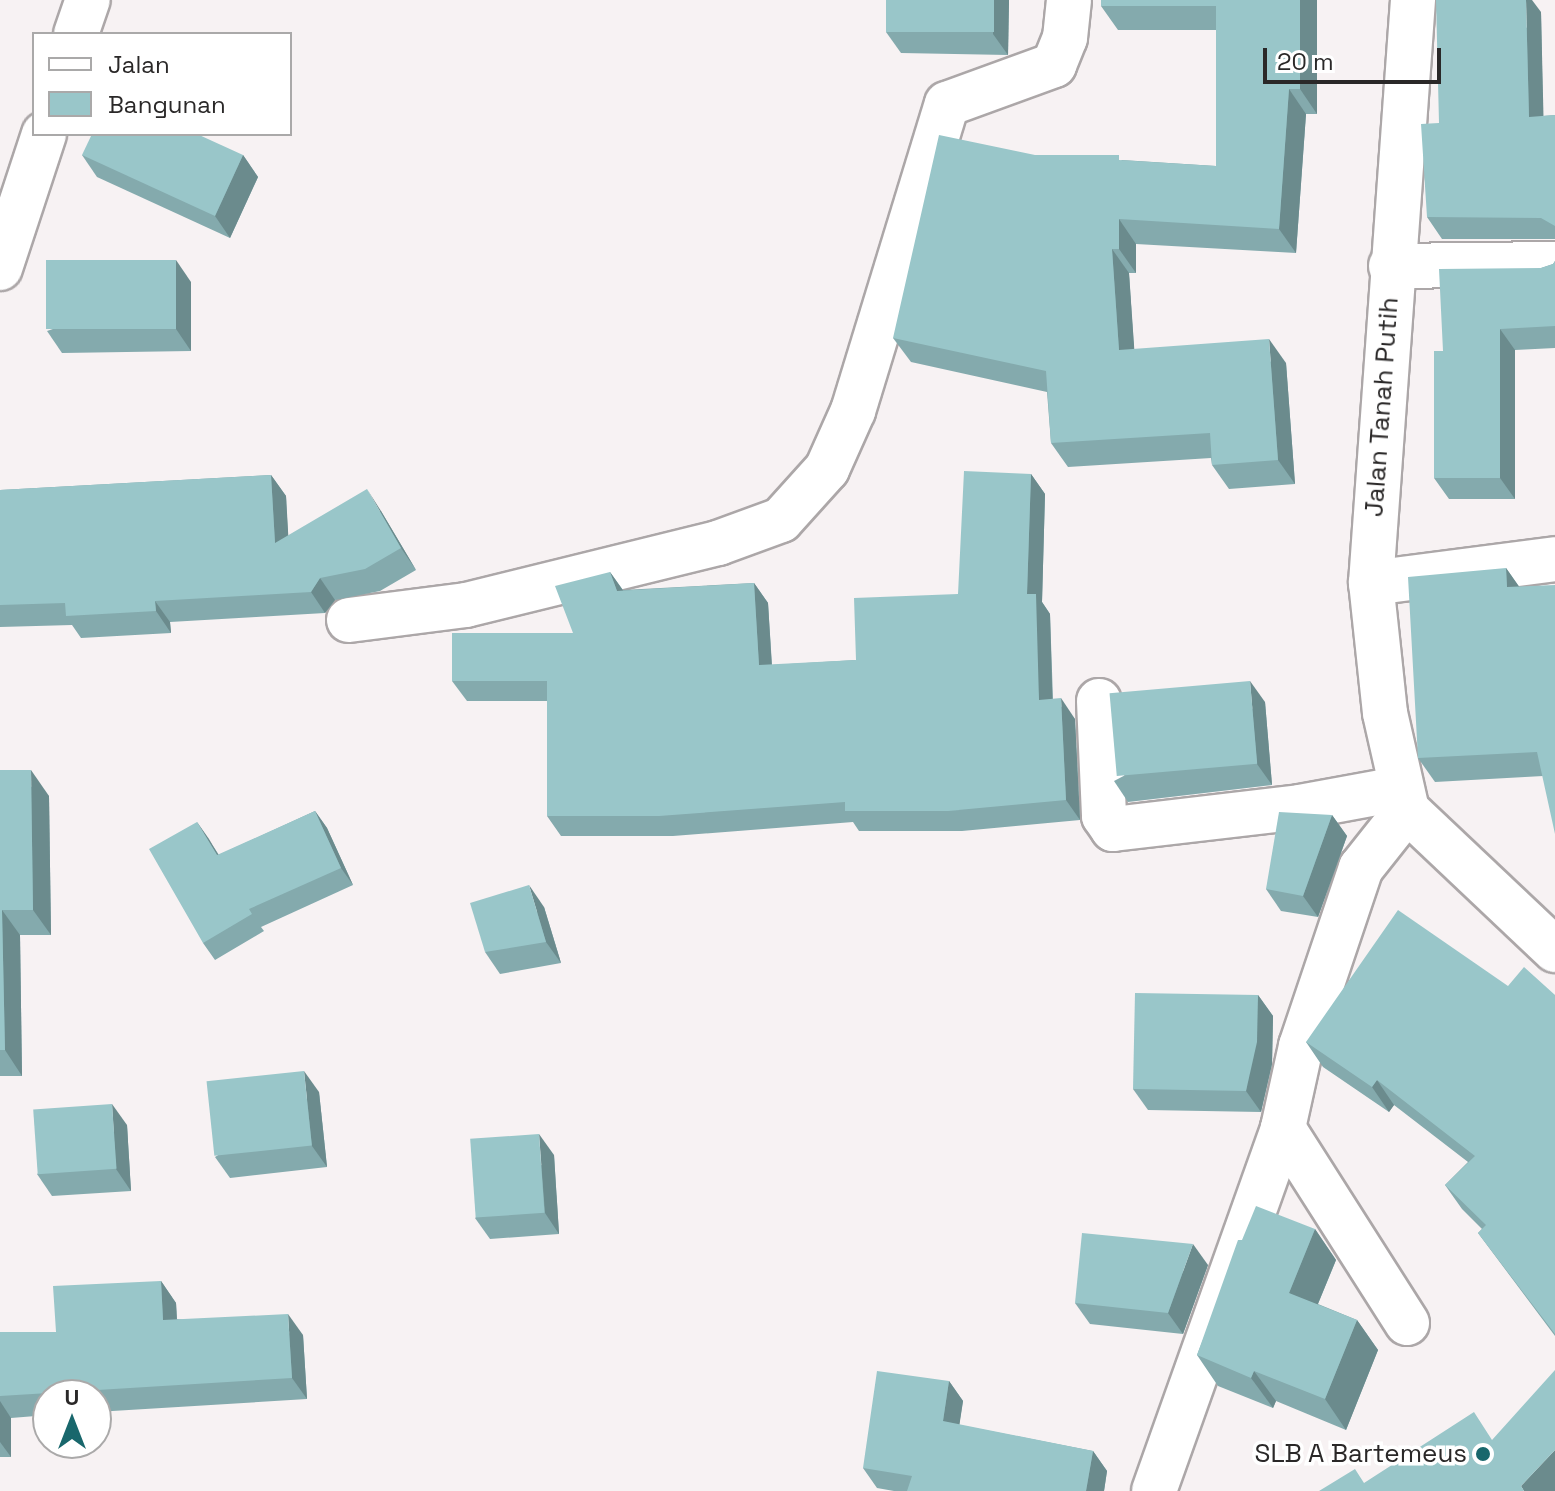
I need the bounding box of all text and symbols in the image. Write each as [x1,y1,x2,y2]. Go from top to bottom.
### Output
legend [32,32,292,136]
scale bar [1267,32,1445,82]
text: 20 m [1277,46,1334,77]
text: Jalan [108,49,170,80]
text: Bangunan [108,89,226,120]
street label: Jalan Tanah Putih [1359,296,1405,518]
north arrow [32,1379,112,1459]
text: U [65,1383,79,1411]
place label: SLB A Bartemeus [1254,1438,1467,1470]
marker: SLB A Bartemeus [1474,1445,1492,1463]

